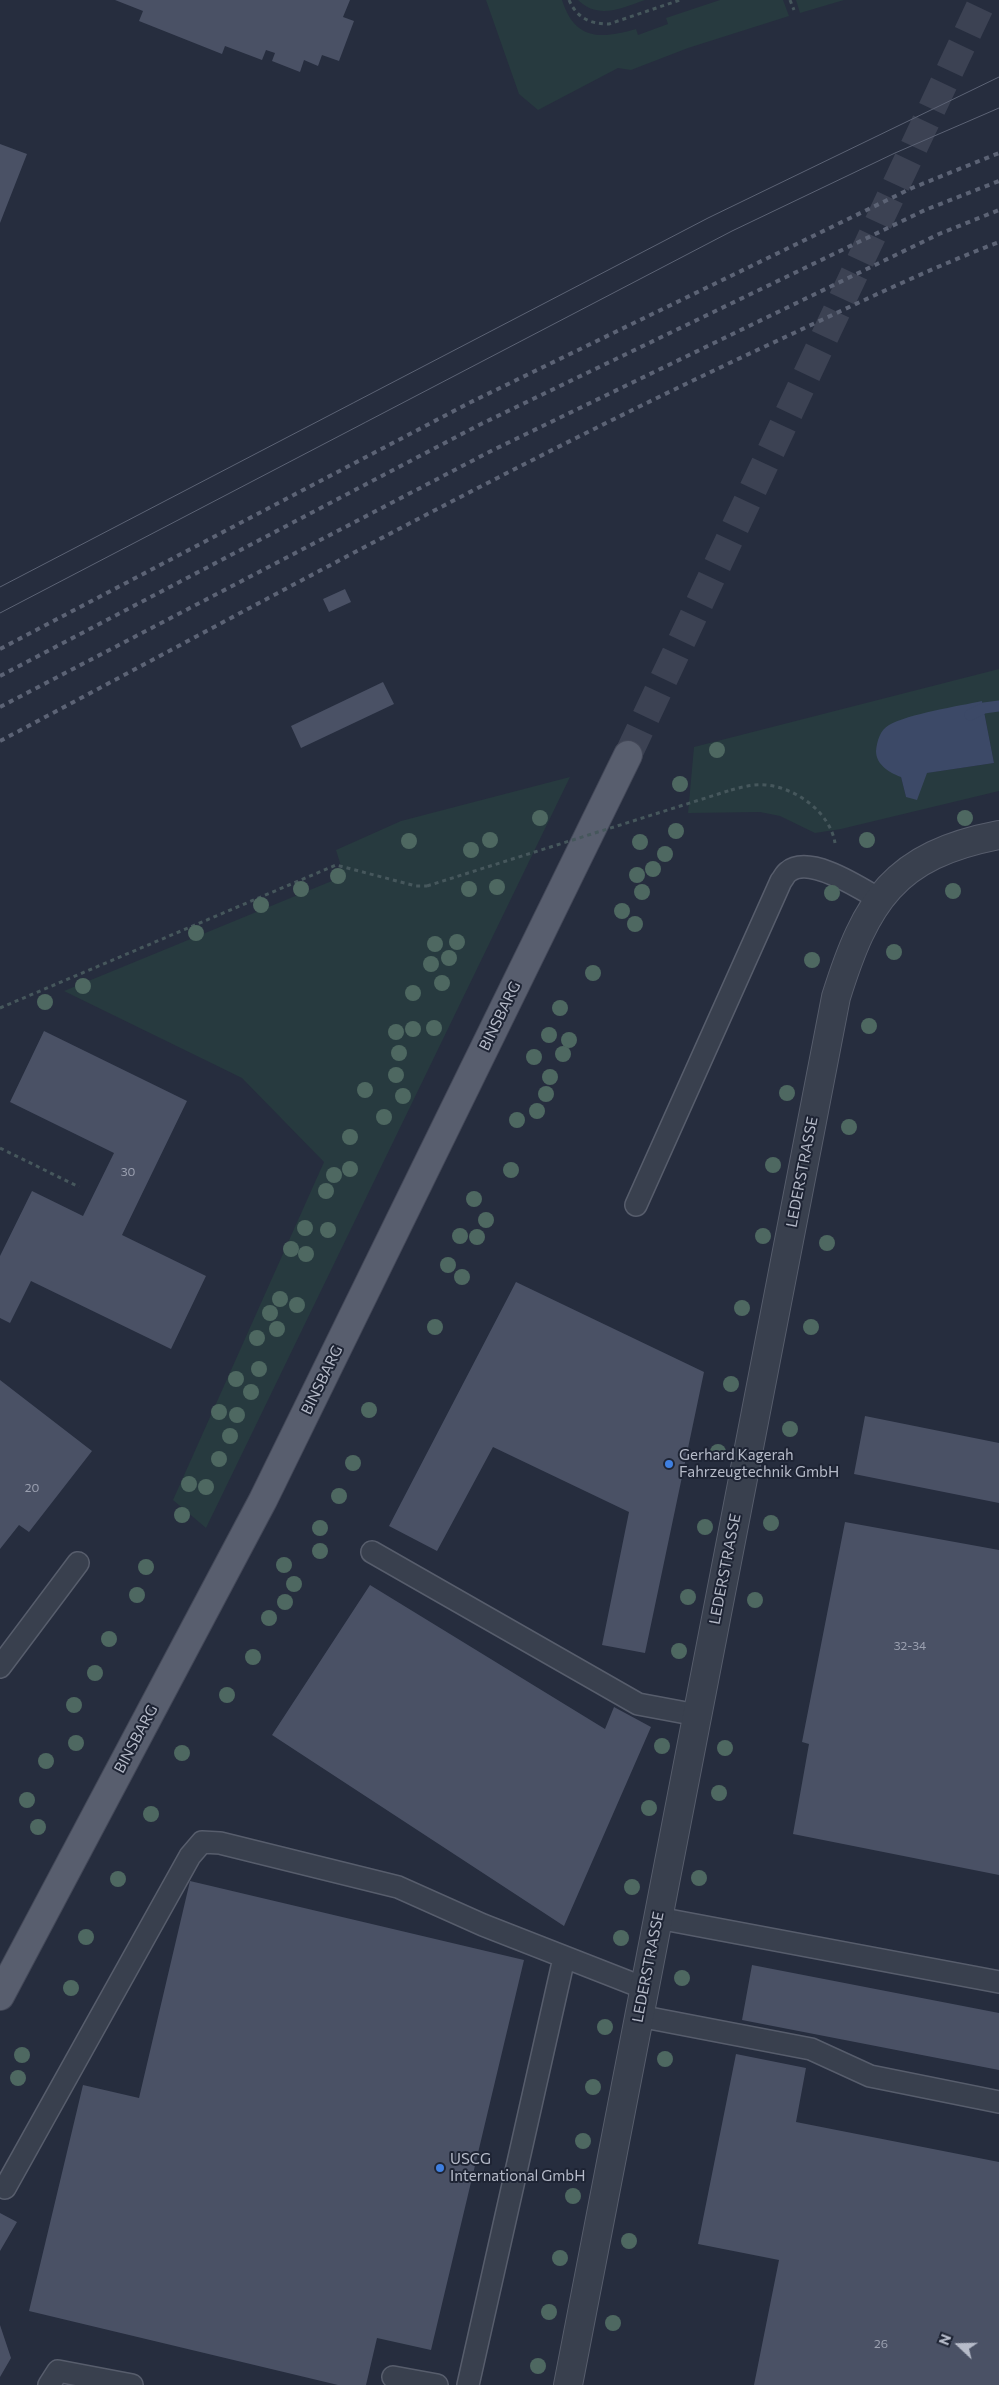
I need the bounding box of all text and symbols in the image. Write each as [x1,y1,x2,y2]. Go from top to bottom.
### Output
street label: BINSBARG [476,978,524,1054]
street label: LEDERSTRASSE [782,1115,822,1229]
house number: 30 [121,1165,135,1179]
street label: BINSBARG [298,1342,346,1418]
place label: Gerhard Kagerah Fahrzeugtechnik GmbH [679,1446,839,1481]
marker: Gerhard Kagerah Fahrzeugtechnik GmbH [663,1458,675,1470]
house number: 20 [25,1481,39,1495]
street label: LEDERSTRASSE [705,1512,745,1626]
house number: 32-34 [894,1639,926,1653]
street label: BINSBARG [110,1702,162,1776]
street label: LEDERSTRASSE [628,1910,668,2024]
place label: USCG International GmbH [450,2150,585,2185]
marker: USCG International GmbH [434,2162,446,2174]
north arrow [934,2320,984,2370]
text: N [935,2331,954,2347]
house number: 26 [874,2337,888,2351]

